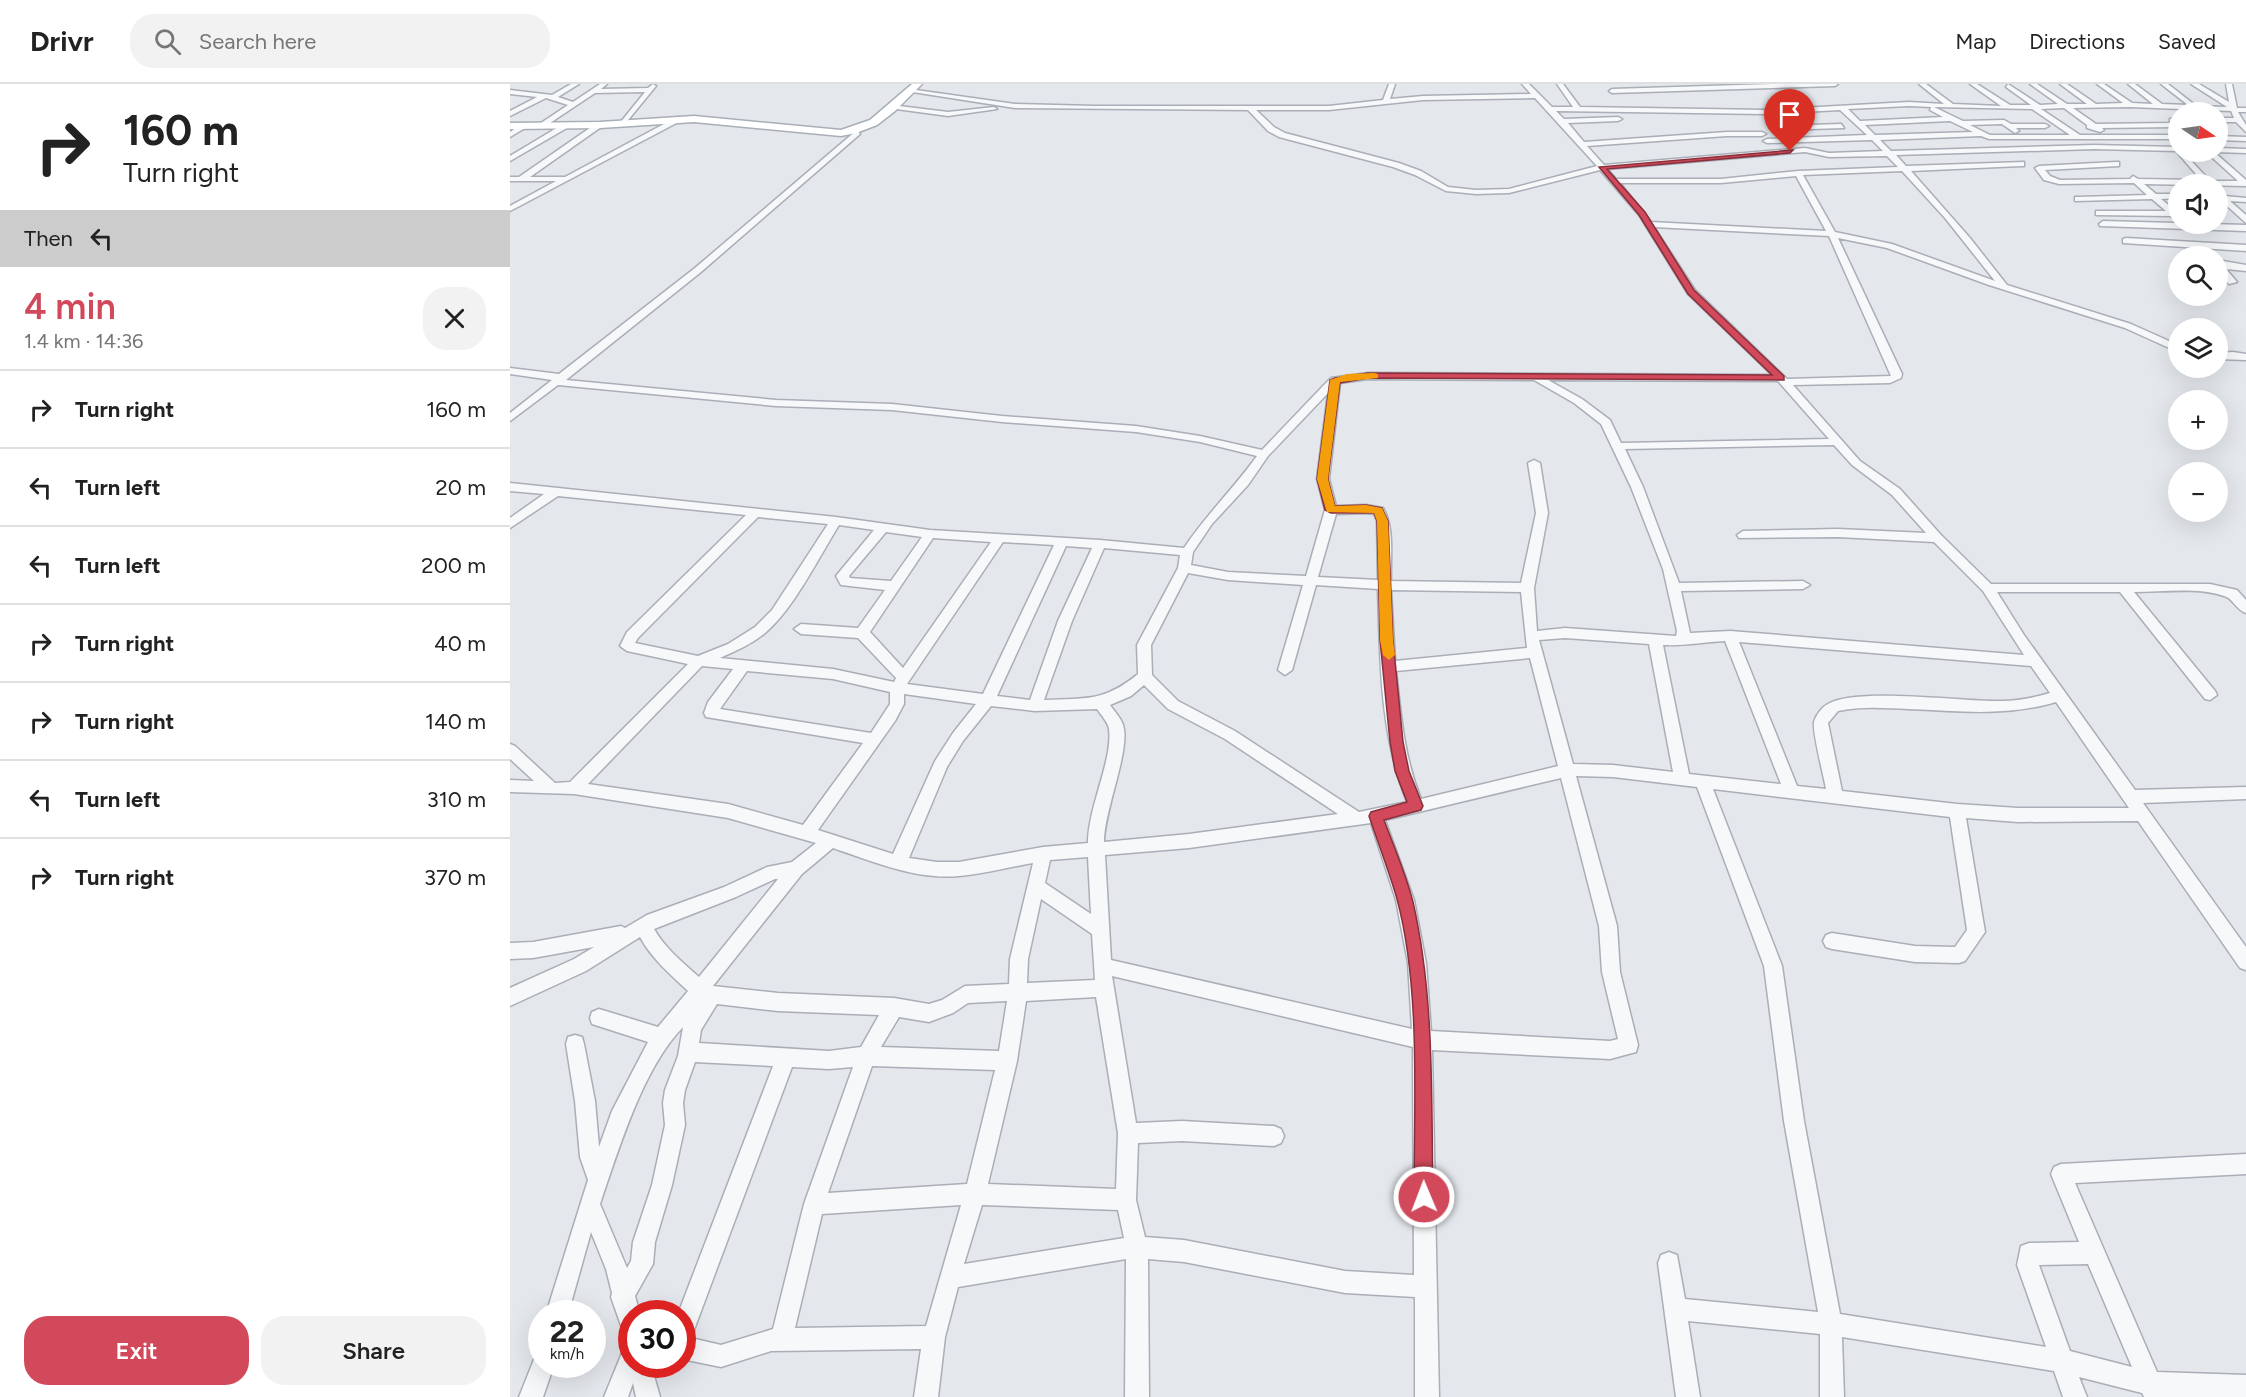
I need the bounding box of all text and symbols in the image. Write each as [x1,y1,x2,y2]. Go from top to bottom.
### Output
search box [130,14,550,68]
text: Drivr [30,24,94,58]
icon: search [151,25,184,58]
text: Search here [199,28,316,55]
text: Map [1955,29,1996,54]
text: Directions [2029,29,2125,54]
text: Saved [2158,29,2216,54]
pin [1764,89,1815,151]
icon: arrive [1773,98,1806,131]
north arrow [2168,102,2228,162]
map controls [2168,102,2228,522]
text: 160 m [123,105,239,156]
icon: right [24,108,102,186]
text: Turn right [123,156,239,189]
button: sound [2168,174,2228,234]
icon: left [85,222,118,255]
text: Then [24,225,73,252]
button: search [2168,246,2228,306]
text: 4 min [24,285,116,328]
button: close [423,287,486,350]
button: layers [2168,318,2228,378]
text: 1.4 km · 14:36 [24,329,143,353]
button: + [2168,390,2228,450]
icon: right [24,393,57,426]
text: Turn right [75,396,174,423]
text: 160 m [426,396,486,423]
button: − [2168,462,2228,522]
icon: left [24,471,57,504]
text: Turn left [75,474,161,501]
text: 20 m [435,474,486,501]
icon: left [24,549,57,582]
text: Turn left [75,552,161,579]
text: 200 m [421,552,486,579]
icon: right [24,627,57,660]
text: Turn right [75,630,174,657]
text: 40 m [434,630,486,657]
icon: right [24,705,57,738]
text: Turn right [75,708,174,735]
text: 140 m [425,708,486,735]
icon: left [24,783,57,816]
text: Turn left [75,786,161,813]
text: 310 m [427,786,486,813]
icon: right [24,861,57,894]
text: Turn right [75,864,174,891]
text: 370 m [424,864,486,891]
position arrow [1392,1165,1456,1229]
speed limit sign: 30 [618,1300,696,1378]
text: 22 [550,1313,584,1350]
button: Exit [24,1316,249,1385]
button: Share [261,1316,486,1385]
text: km/h [550,1345,584,1363]

